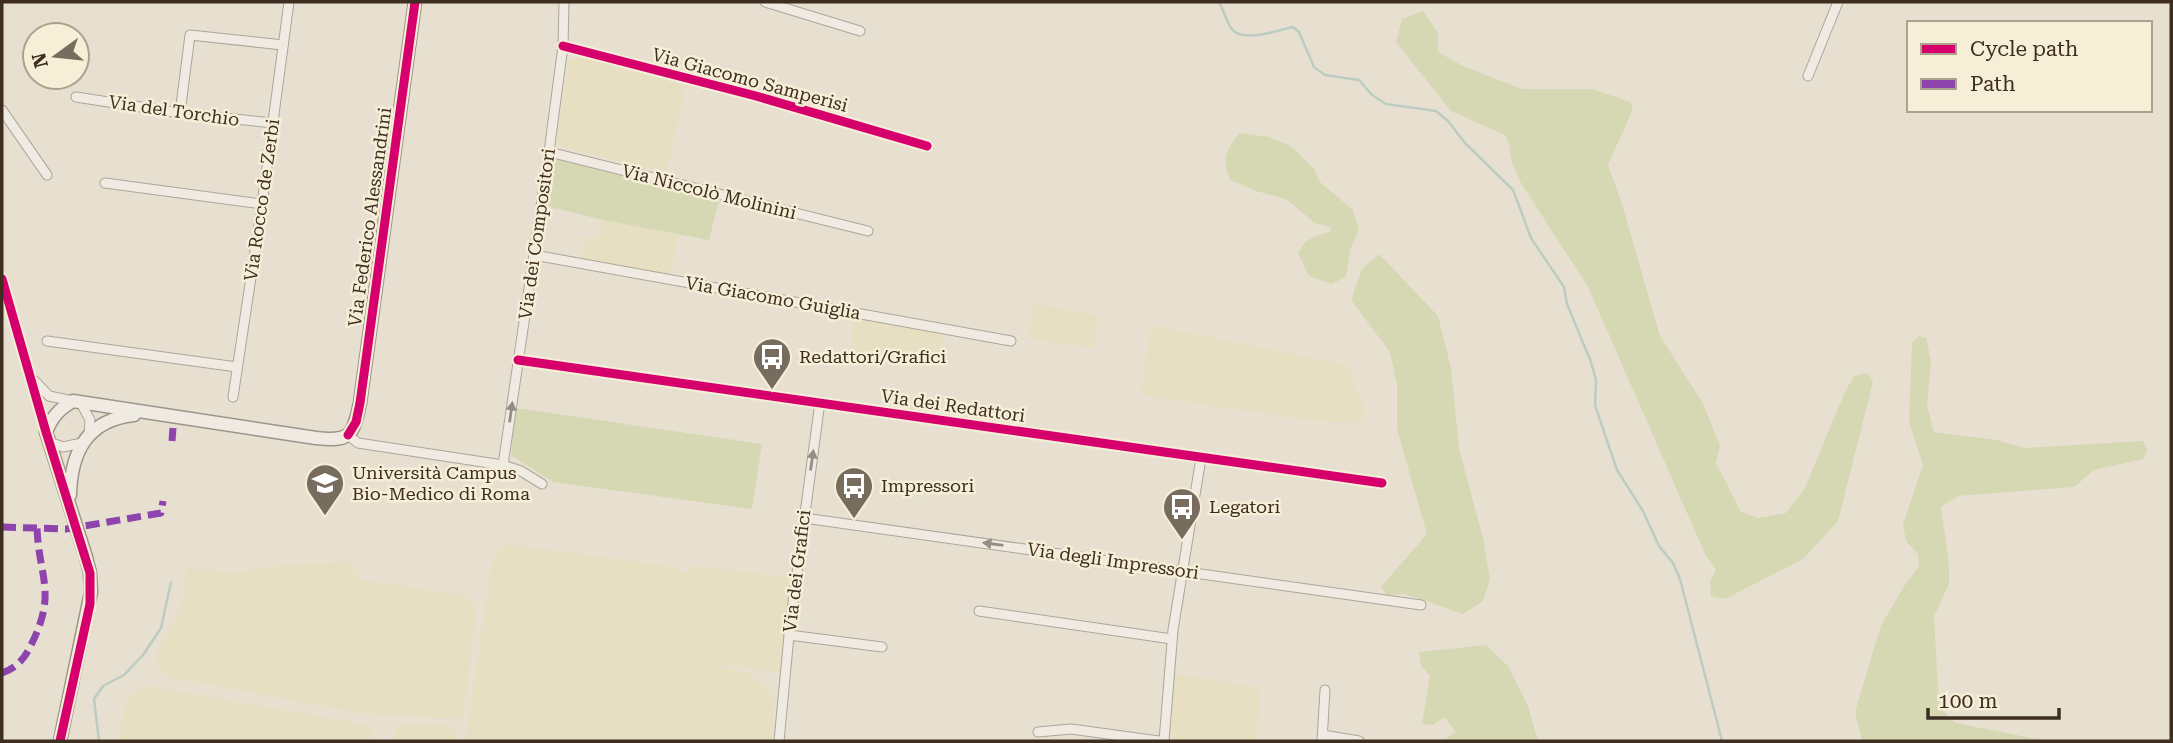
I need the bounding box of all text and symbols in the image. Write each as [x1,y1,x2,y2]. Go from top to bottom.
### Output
north arrow [21,21,91,91]
legend [1907,21,2152,112]
text: Cycle path [1970,37,2079,61]
street label: Via Giacomo Samperisi [650,43,850,116]
text: N [27,50,53,70]
text: Path [1970,72,2016,96]
street label: Via del Torchio [107,91,241,130]
street label: Via Federico Alessandrini [344,106,395,328]
street label: Via Rocco de Zerbi [240,117,283,282]
street label: Via dei Compositori [514,147,559,321]
street label: Via Niccolò Molinini [620,160,799,223]
street label: Via Giacomo Guiglia [684,272,863,323]
bus stop icon: Redattori/Grafici [751,336,793,391]
place label: Redattori/Grafici [799,346,946,367]
street label: Via dei Redattori [880,385,1027,426]
one-way arrow [505,401,516,423]
one-way arrow [807,449,818,471]
school or university icon: Università Campus Bio-Medico di Roma [304,462,346,517]
place label: Università Campus Bio-Medico di Roma [352,462,530,504]
bus stop icon: Impressori [833,465,875,520]
place label: Impressori [881,475,974,496]
bus stop icon: Legatori [1161,486,1203,541]
place label: Legatori [1209,496,1281,517]
street label: Via dei Grafici [779,508,814,633]
street label: Via degli Impressori [1026,538,1201,583]
one-way arrow [982,539,1004,550]
scale bar [1928,676,2059,720]
text: 100 m [1938,689,1998,713]

